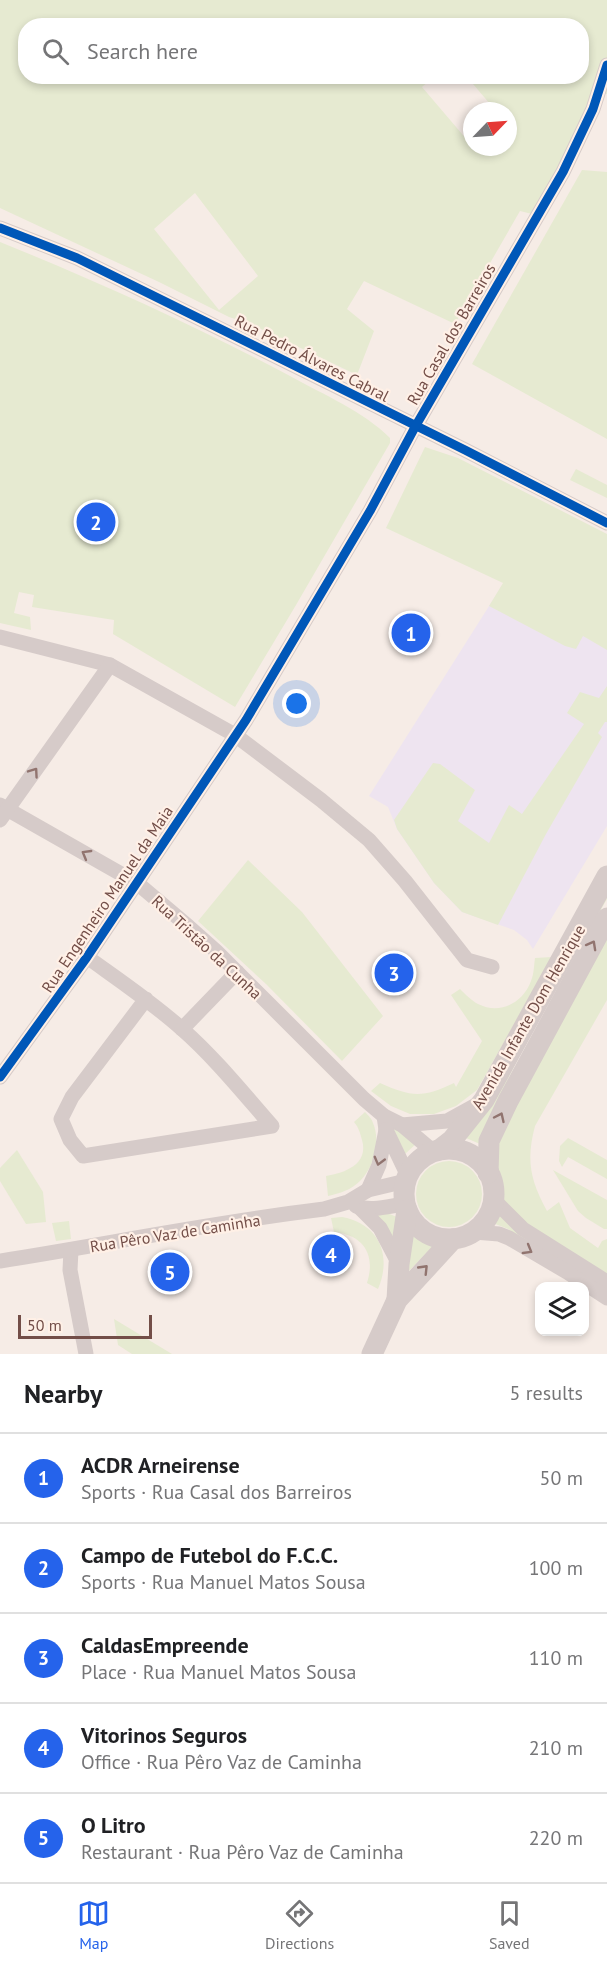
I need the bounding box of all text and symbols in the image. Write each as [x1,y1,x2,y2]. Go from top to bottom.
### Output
search box [18,18,589,84]
icon: search [39,35,72,68]
text: Search here [87,37,198,65]
north arrow [463,102,517,156]
street label: Rua Casal dos Barreiros [402,259,500,408]
street label: Rua Pedro Álvares Cabral [231,310,393,406]
pin: 2 [76,500,116,544]
pin: 1 [392,610,430,656]
your location [282,689,311,718]
one-way arrow [27,767,38,778]
street label: Rua Engenheiro Manuel da Maia [37,802,177,996]
one-way arrow [82,850,92,861]
street label: Rua Tristão da Cunha [148,891,266,1003]
street label: Avenida Infante Dom Henrique [467,921,589,1113]
one-way arrow [585,940,596,951]
pin: 3 [374,950,414,996]
one-way arrow [493,1112,505,1123]
one-way arrow [374,1155,386,1165]
street label: Rua Pêro Vaz de Caminha [88,1210,262,1256]
pin: 4 [312,1232,350,1276]
one-way arrow [522,1242,532,1254]
pin: 5 [150,1250,190,1294]
one-way arrow [417,1265,428,1276]
map controls [535,1282,589,1336]
button: layers [535,1282,589,1336]
scale bar [18,1312,152,1340]
text: 50 m [27,1315,62,1335]
text: Nearby [24,1377,102,1410]
text: 5 results [510,1380,583,1406]
text: ACDR Arneirense [81,1451,240,1479]
text: 1 [38,1465,49,1491]
text: 50 m [540,1465,583,1491]
text: Sports · Rua Casal dos Barreiros [81,1479,352,1505]
text: Campo de Futebol do F.C.C. [81,1541,338,1569]
text: 2 [38,1555,49,1581]
text: 100 m [529,1555,583,1581]
text: Sports · Rua Manuel Matos Sousa [81,1569,366,1595]
text: CaldasEmpreende [81,1631,249,1659]
text: 3 [38,1645,49,1671]
text: 110 m [529,1645,583,1671]
text: Place · Rua Manuel Matos Sousa [81,1659,356,1685]
text: Vitorinos Seguros [81,1721,247,1749]
text: 4 [38,1735,49,1761]
text: 210 m [529,1735,583,1761]
text: Office · Rua Pêro Vaz de Caminha [81,1749,362,1775]
text: O Litro [81,1811,145,1839]
text: 5 [38,1825,49,1851]
text: 220 m [529,1825,583,1851]
text: Restaurant · Rua Pêro Vaz de Caminha [81,1839,404,1865]
tab: Map [77,1897,110,1953]
tab: Directions [265,1897,334,1953]
tab: Saved [489,1897,530,1953]

